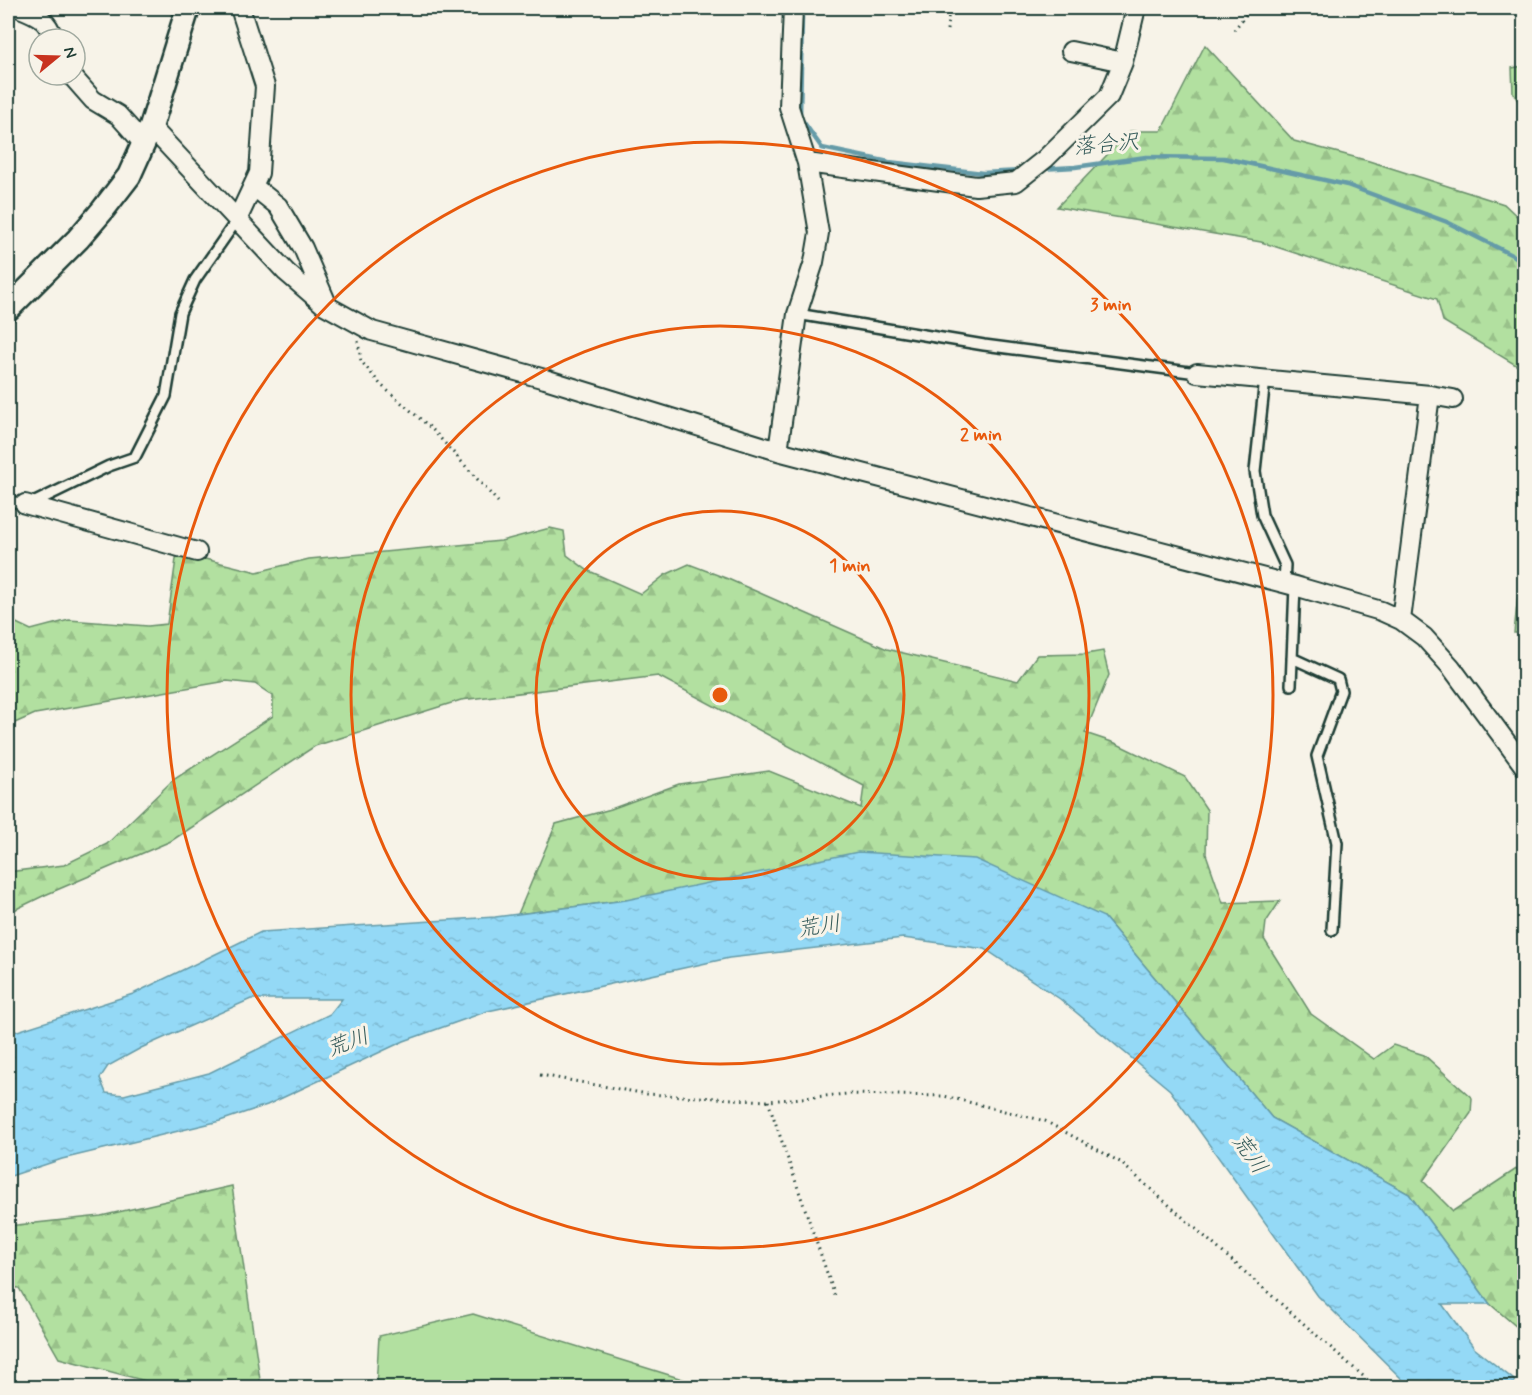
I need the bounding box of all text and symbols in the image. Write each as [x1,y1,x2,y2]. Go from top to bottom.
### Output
north arrow [27,27,87,87]
text: N [58,44,81,61]
water label: 落合沢 [1072,128,1141,162]
text: 3 min [1090,293,1132,317]
text: 2 min [960,423,1002,447]
text: 1 min [829,554,871,578]
centre of rings [710,685,730,705]
water label: 荒川 [795,910,843,944]
water label: 荒川 [323,1022,373,1064]
water label: 荒川 [1225,1128,1273,1180]

